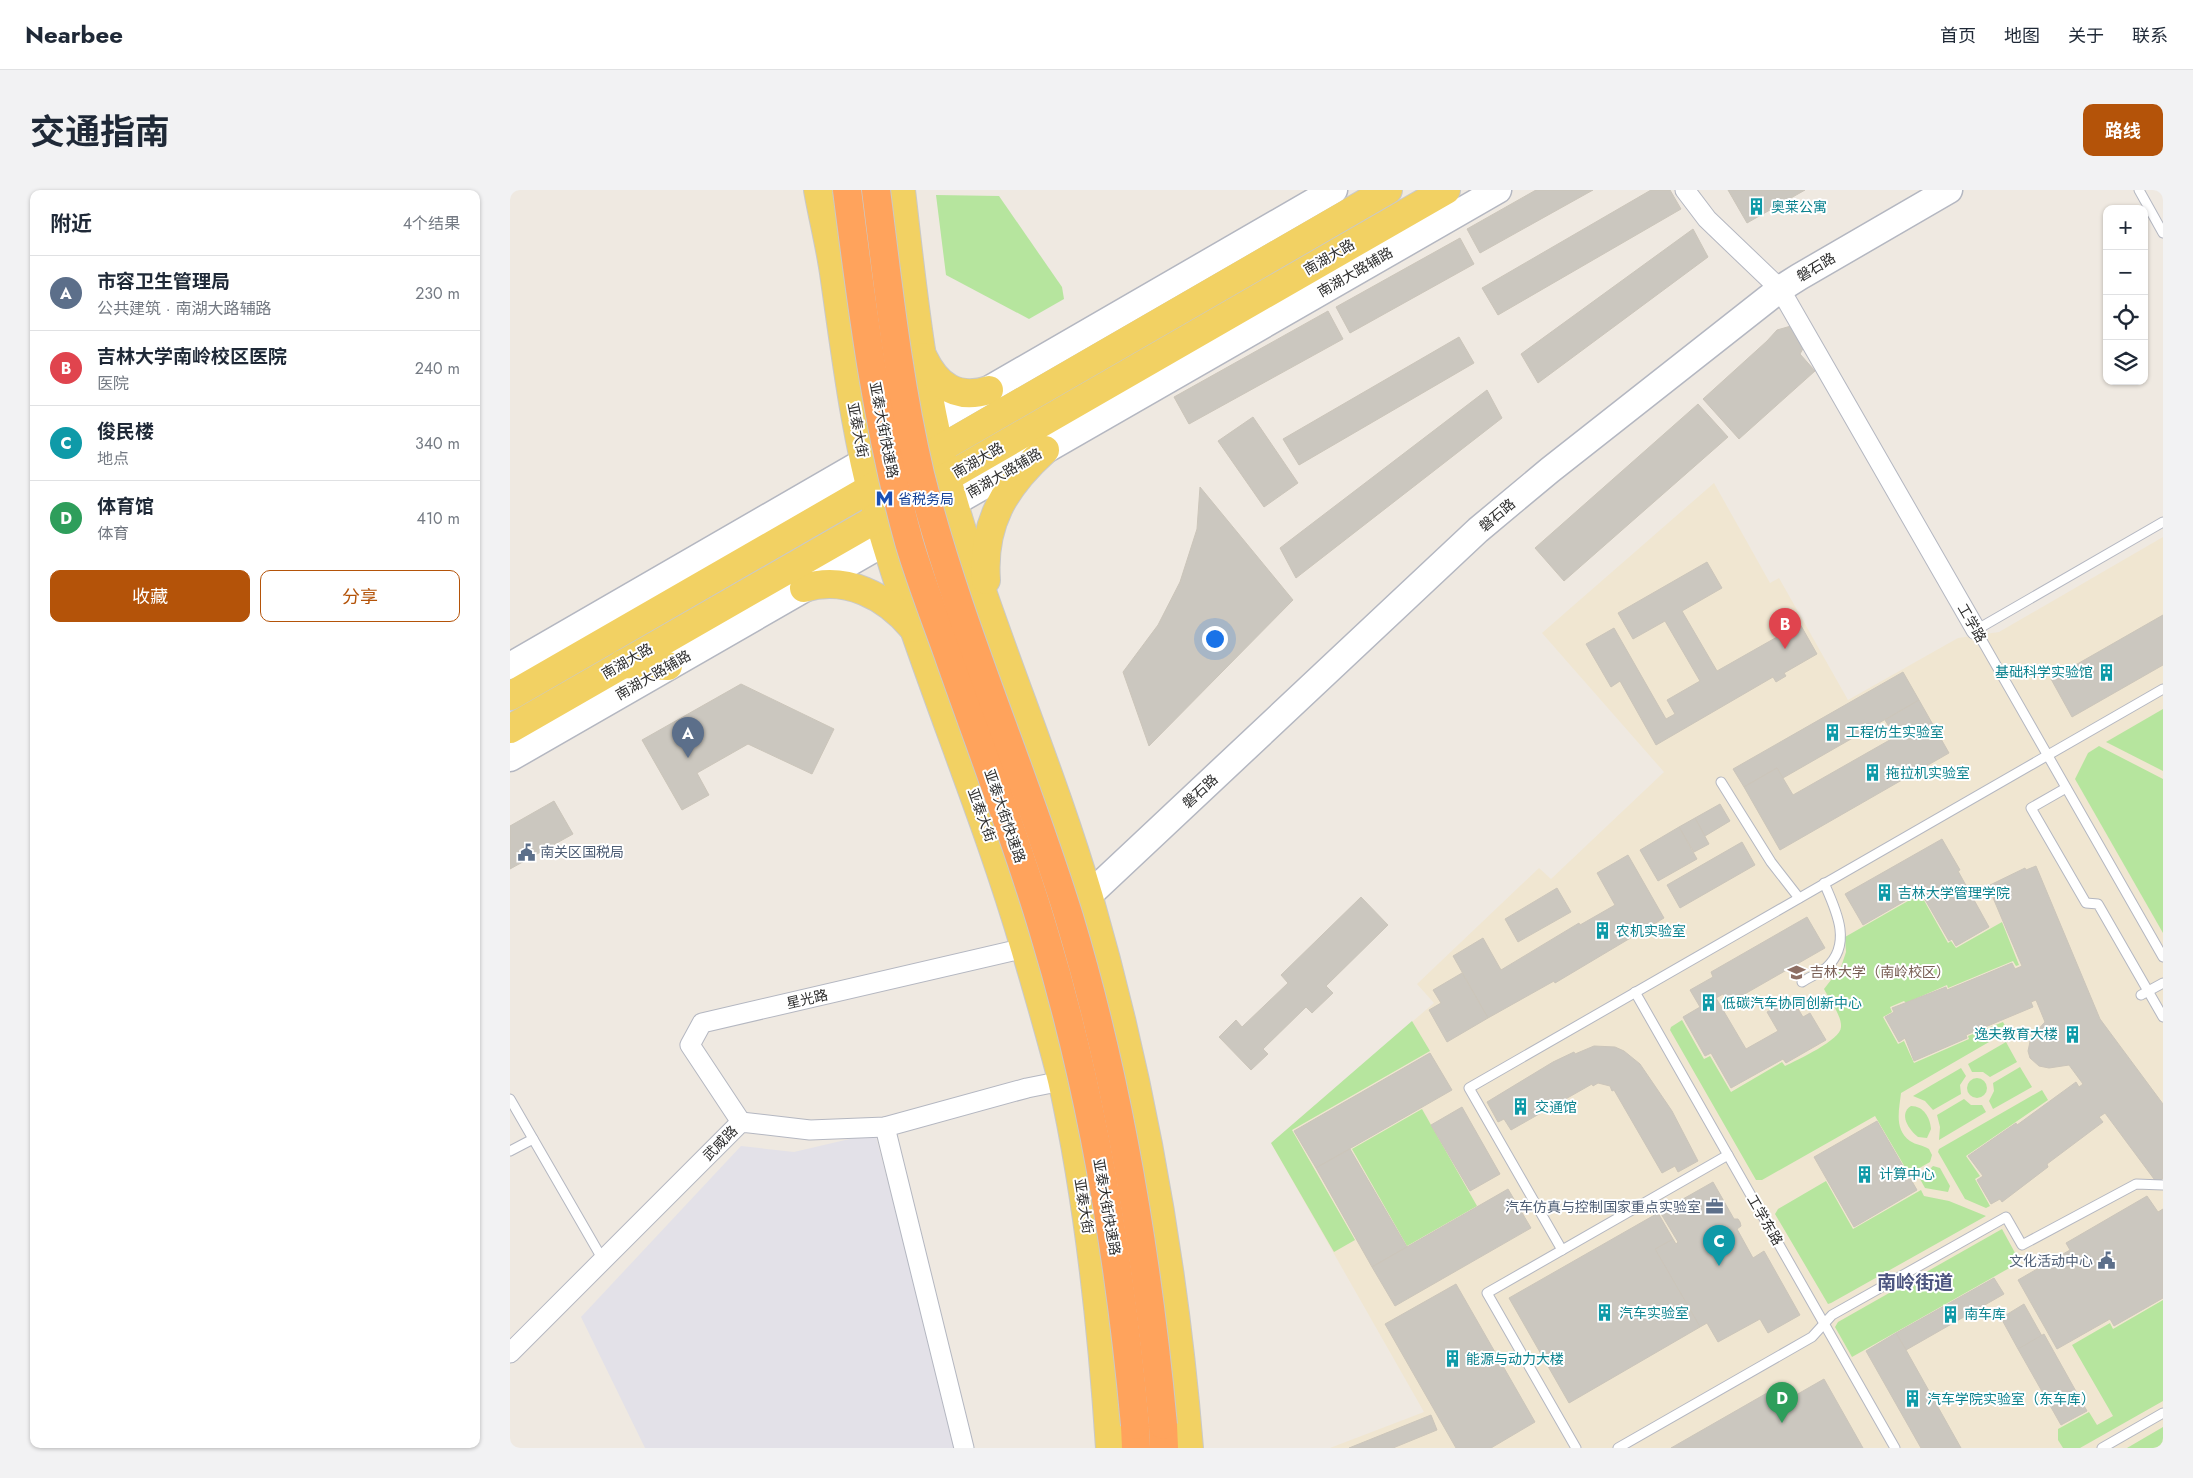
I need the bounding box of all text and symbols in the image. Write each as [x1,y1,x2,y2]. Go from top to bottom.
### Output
text: Nearbee [25,17,123,52]
text: 首页 [1940,23,1976,49]
text: 地图 [2004,23,2040,49]
text: 关于 [2068,23,2104,49]
text: 联系 [2132,23,2168,49]
button: 路线 [2083,104,2163,156]
text: 交通指南 [30,107,170,157]
building icon: 奥莱公寓 [1747,197,1767,217]
place label: 奥莱公寓 [1771,197,1827,217]
map controls [2103,205,2148,385]
button: + [2103,205,2148,250]
text: 附近 [50,209,92,239]
text: 4个结果 [403,212,460,235]
street label: 南湖大路 [1300,234,1358,280]
street label: 南湖大路辅路 [1314,242,1396,302]
street label: 磐石路 [1793,248,1839,286]
button: − [2103,250,2148,295]
text: 市容卫生管理局 [97,268,230,295]
text: A [60,282,72,305]
text: 230 m [415,282,460,305]
button: locate [2103,295,2148,340]
text: 公共建筑 · 南湖大路辅路 [97,297,271,320]
button: layers [2103,340,2148,385]
text: 吉林大学南岭校区医院 [97,343,287,370]
text: B [61,357,71,380]
text: 240 m [415,357,460,380]
text: 医院 [97,372,129,395]
street label: 亚泰大街快速路 [865,380,903,480]
street label: 亚泰大街 [843,401,873,459]
text: 俊民楼 [97,418,154,445]
text: C [60,432,72,455]
text: 340 m [415,432,460,455]
street label: 南湖大路 [949,437,1007,483]
street label: 南湖大路辅路 [963,443,1045,503]
text: 地点 [97,447,129,470]
metro station icon: 省税务局 [874,489,894,509]
place label: 省税务局 [898,489,954,509]
text: 体育馆 [97,493,154,520]
street label: 磐石路 [1474,494,1520,536]
text: D [60,507,72,530]
text: 410 m [417,507,460,530]
text: 体育 [97,522,129,545]
button: 收藏 [50,570,250,622]
button: 分享 [260,570,460,622]
street label: 工学路 [1953,600,1991,646]
pin: B [1769,608,1801,649]
your location [1202,626,1228,652]
street label: 南湖大路 [598,638,656,684]
street label: 南湖大路辅路 [612,645,694,705]
place label: 基础科学实验馆 [1995,662,2093,682]
building icon: 基础科学实验馆 [2097,662,2117,682]
pin: A [672,717,704,758]
building icon: 工程仿生实验室 [1822,722,1842,742]
place label: 工程仿生实验室 [1846,722,1944,742]
building icon: 拖拉机实验室 [1862,763,1882,783]
place label: 拖拉机实验室 [1886,763,1970,783]
street label: 亚泰大街快速路 [980,766,1030,866]
street label: 磐石路 [1178,769,1222,813]
street label: 亚泰大街 [963,785,1001,845]
public building icon: 南关区国税局 [516,842,536,862]
place label: 南关区国税局 [540,842,624,862]
building icon: 吉林大学管理学院 [1874,883,1894,903]
place label: 吉林大学管理学院 [1898,883,2010,903]
building icon: 农机实验室 [1592,921,1612,941]
place label: 农机实验室 [1616,921,1686,941]
school or university icon: 吉林大学（南岭校区） [1786,962,1806,982]
place label: 吉林大学（南岭校区） [1810,962,1950,982]
street label: 星光路 [784,985,830,1013]
building icon: 低碳汽车协同创新中心 [1698,993,1718,1013]
place label: 低碳汽车协同创新中心 [1722,993,1862,1013]
place label: 逸夫教育大楼 [1974,1024,2058,1044]
building icon: 逸夫教育大楼 [2062,1024,2082,1044]
building icon: 交通馆 [1511,1097,1531,1117]
place label: 交通馆 [1535,1097,1577,1117]
street label: 武威路 [698,1121,742,1165]
street label: 亚泰大街快速路 [1089,1157,1125,1257]
building icon: 计算中心 [1855,1164,1875,1184]
place label: 计算中心 [1879,1164,1935,1184]
street label: 亚泰大街 [1070,1177,1098,1235]
street label: 工学东路 [1742,1191,1788,1249]
place label: 汽车仿真与控制国家重点实验室 [1505,1197,1701,1217]
office icon: 汽车仿真与控制国家重点实验室 [1705,1197,1725,1217]
pin: C [1703,1225,1735,1266]
place label: 文化活动中心 [2009,1251,2093,1271]
public building icon: 文化活动中心 [2097,1251,2117,1271]
district label: 南岭街道 [1877,1269,1953,1296]
building icon: 汽车实验室 [1595,1303,1615,1323]
place label: 汽车实验室 [1619,1303,1689,1323]
building icon: 南车库 [1940,1304,1960,1324]
place label: 南车库 [1964,1304,2006,1324]
building icon: 能源与动力大楼 [1442,1349,1462,1369]
place label: 能源与动力大楼 [1466,1349,1564,1369]
pin: D [1766,1382,1798,1423]
building icon: 汽车学院实验室（东车库） [1903,1389,1923,1409]
place label: 汽车学院实验室（东车库） [1927,1389,2095,1409]

